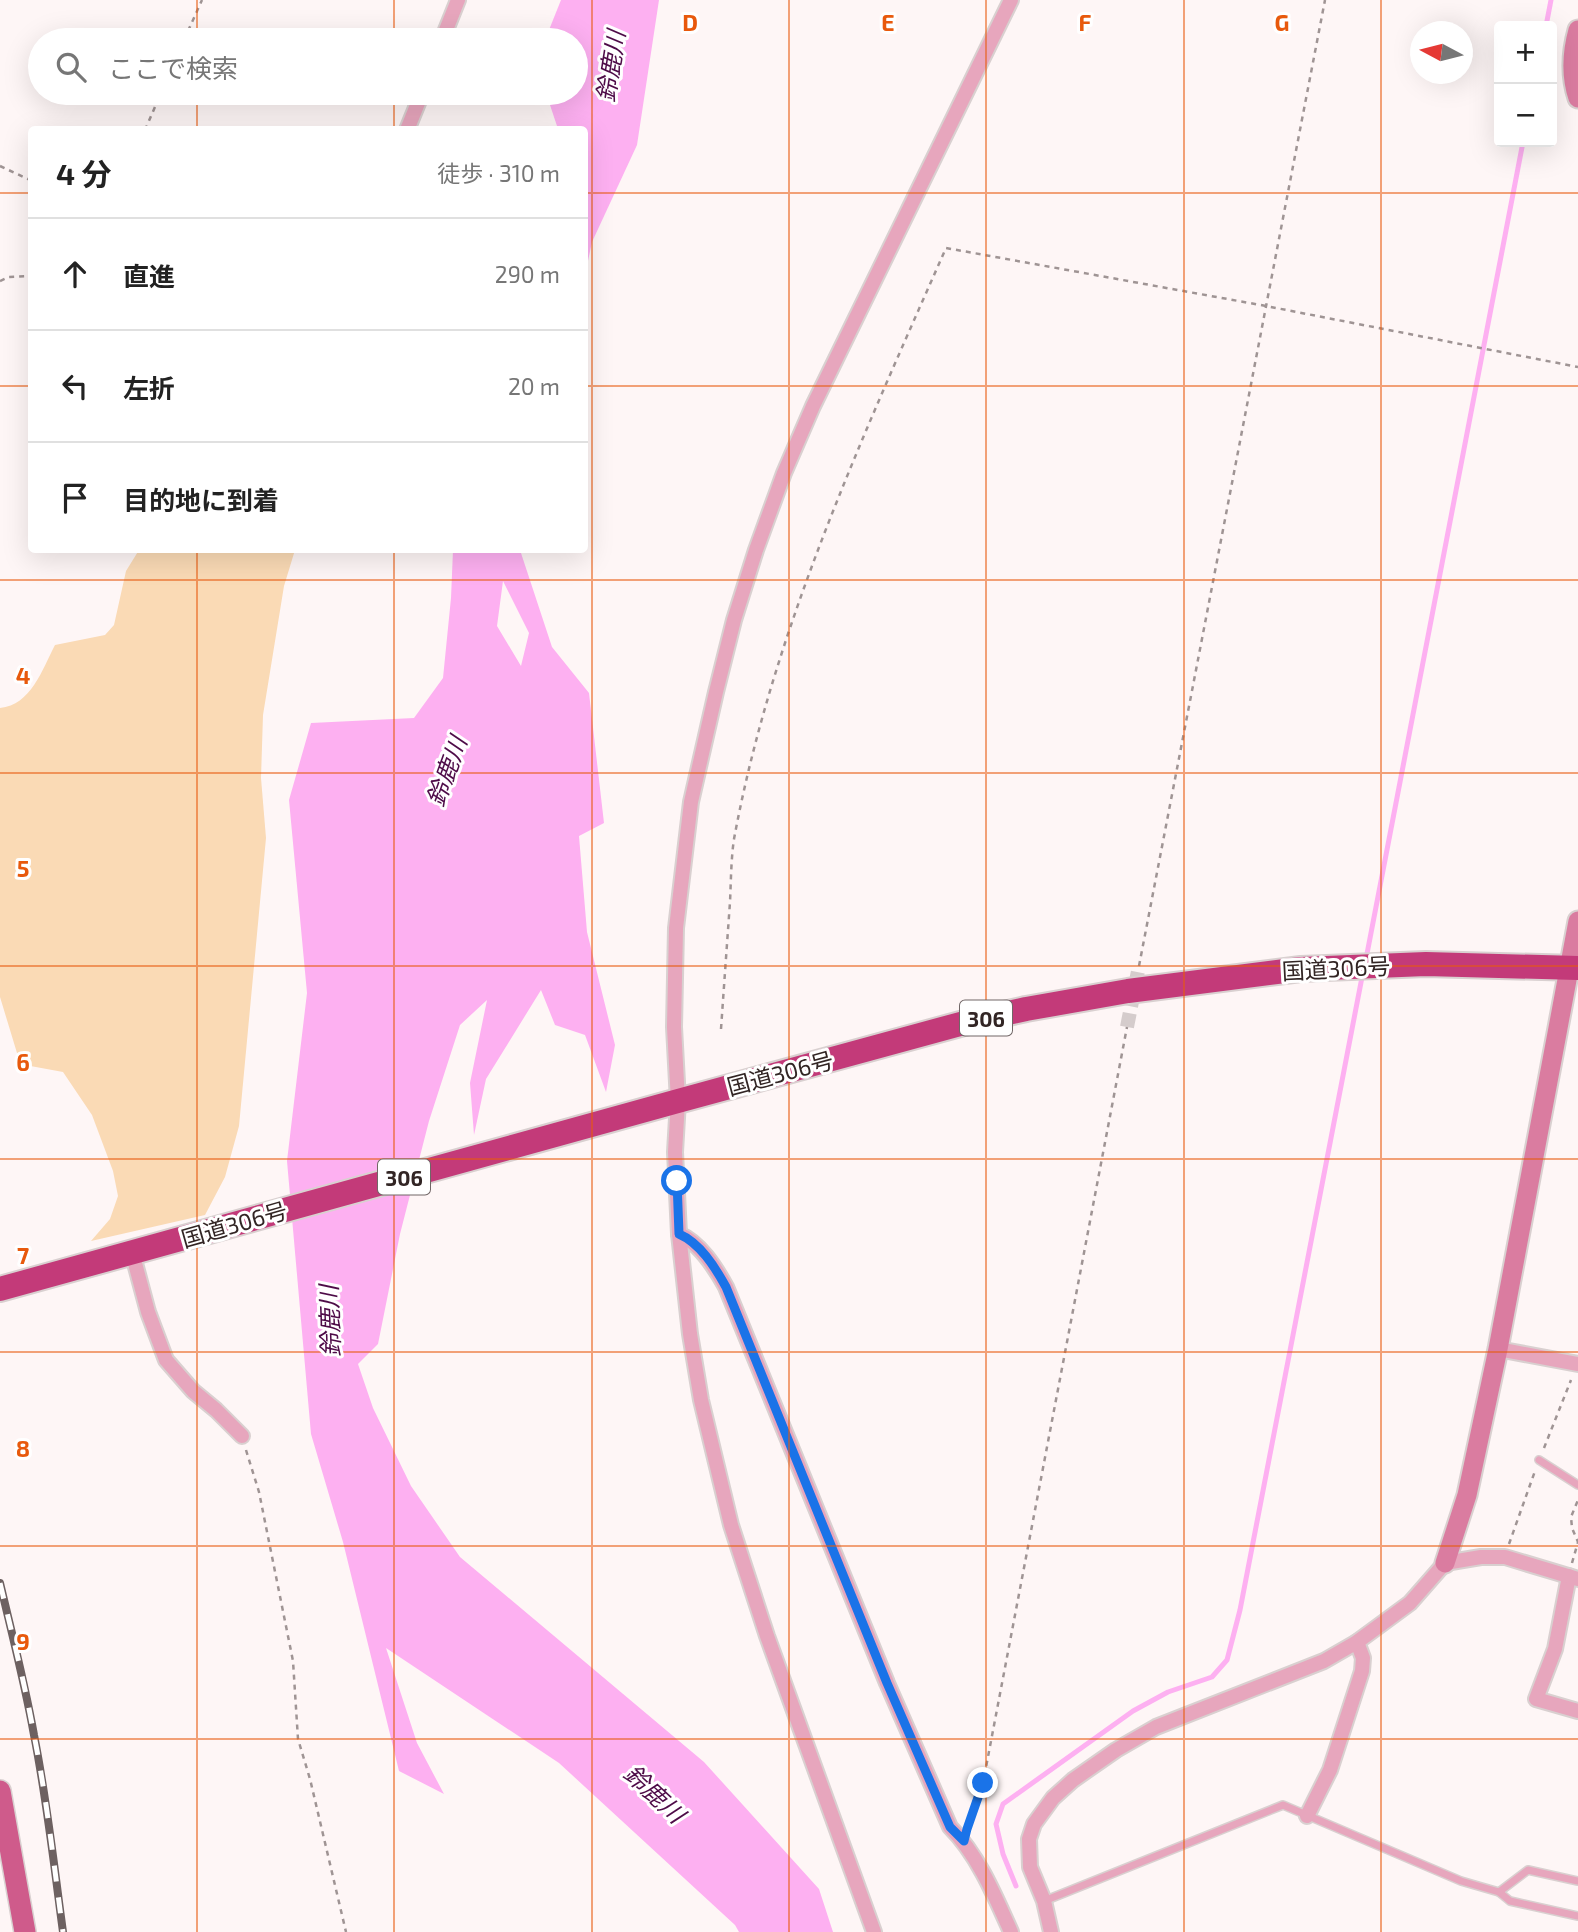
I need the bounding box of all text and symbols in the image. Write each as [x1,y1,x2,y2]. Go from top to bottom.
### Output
text: D [682,8,698,36]
text: E [881,8,895,36]
text: F [1079,8,1092,36]
text: G [1275,8,1289,36]
north arrow [1410,21,1473,84]
map controls [1494,21,1557,147]
button: + [1494,21,1557,84]
water label: 鈴鹿川 [590,25,630,104]
search box [28,28,588,105]
icon: search [52,48,90,86]
text: ここで検索 [108,52,238,83]
button: − [1494,84,1557,147]
text: 4 分 [56,155,112,191]
text: 徒歩 · 310 m [437,159,560,187]
icon: ahead [56,255,94,293]
text: 直進 [123,260,175,291]
text: 290 m [495,260,560,288]
icon: left [56,367,94,405]
text: 左折 [123,372,175,403]
text: 20 m [508,372,560,400]
icon: arrive [56,479,94,517]
text: 目的地に到着 [123,484,279,515]
text: 4 [16,661,30,689]
water label: 鈴鹿川 [420,729,473,810]
text: 5 [17,854,29,882]
street label: 国道306号 [1281,951,1391,985]
road number: 306 [960,1000,1012,1036]
street label: 国道306号 [724,1045,836,1101]
text: 6 [16,1048,30,1076]
road number: 306 [378,1160,430,1194]
route start [661,1165,692,1196]
street label: 国道306号 [178,1196,290,1252]
text: 7 [17,1241,29,1269]
water label: 鈴鹿川 [313,1282,345,1357]
text: 8 [16,1434,30,1462]
text: 9 [16,1627,30,1655]
water label: 鈴鹿川 [619,1758,693,1830]
route end [967,1767,998,1798]

